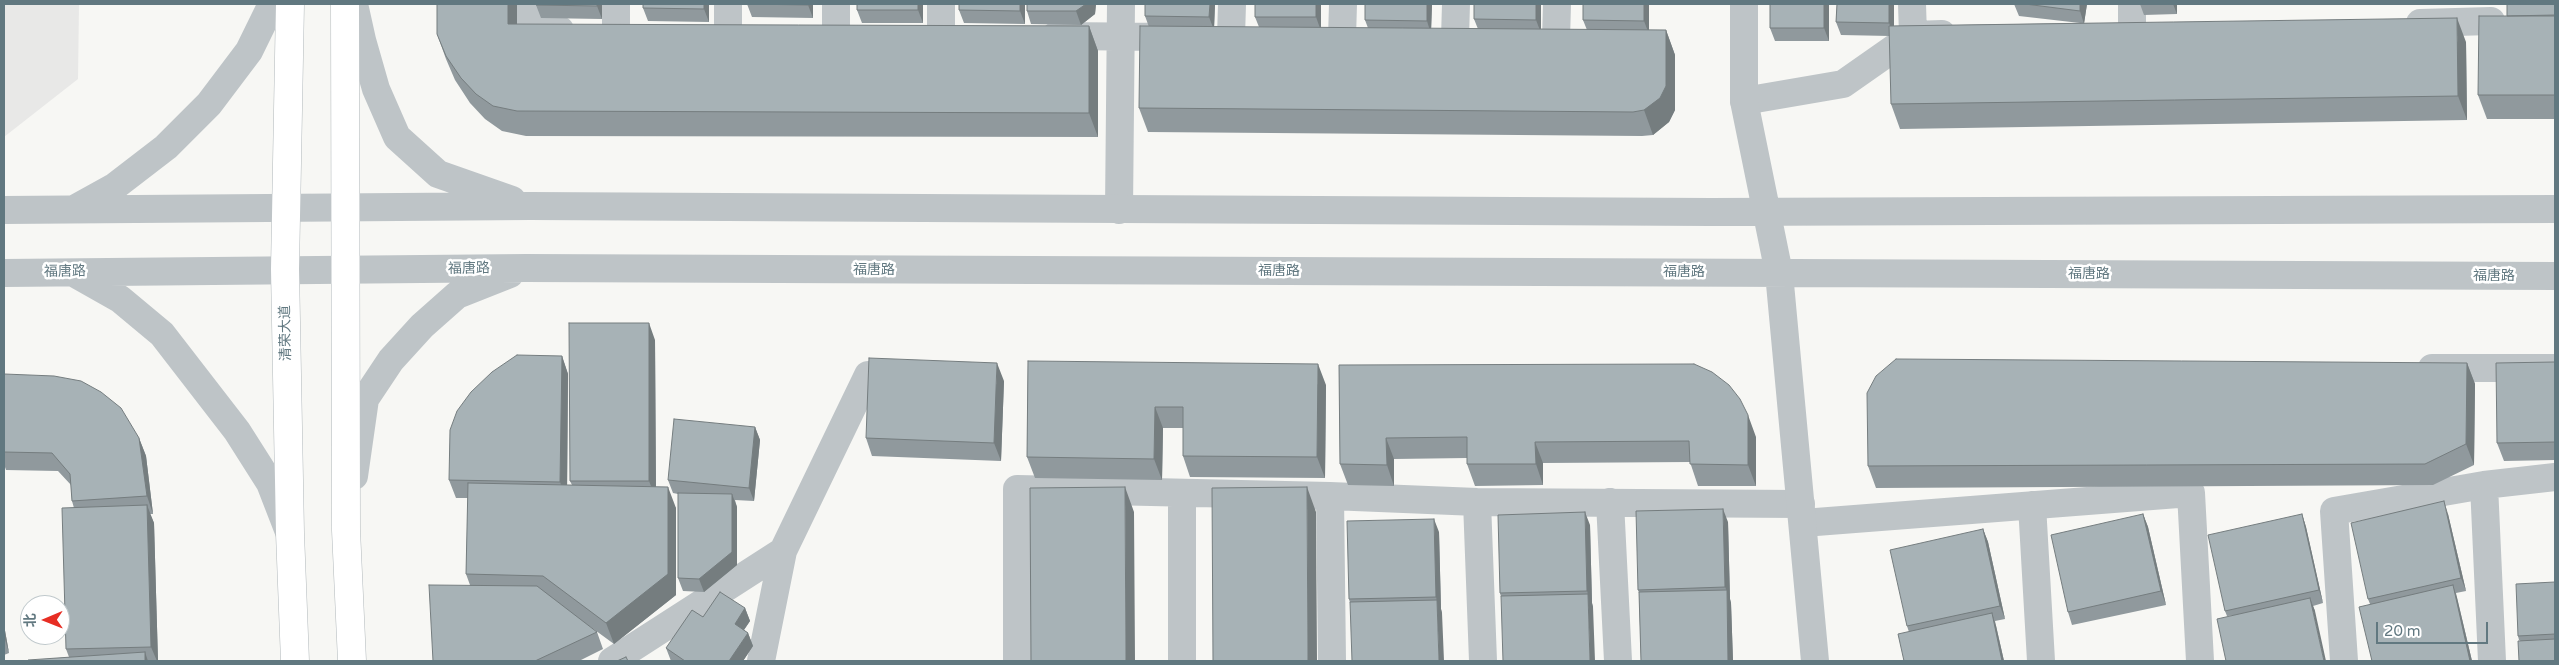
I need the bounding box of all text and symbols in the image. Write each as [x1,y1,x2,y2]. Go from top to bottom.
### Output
street label: 福唐路 [448,260,490,278]
street label: 福唐路 [853,262,895,278]
street label: 福唐路 [44,263,86,281]
street label: 福唐路 [1258,263,1300,279]
street label: 福唐路 [1663,264,1705,280]
street label: 福唐路 [2068,266,2110,282]
street label: 福唐路 [2473,268,2515,284]
street label: 清荣大道 [277,305,295,361]
north arrow [20,595,70,645]
scale bar [2379,612,2492,644]
text: 北 [22,613,39,627]
text: 20 m [2384,622,2421,640]

